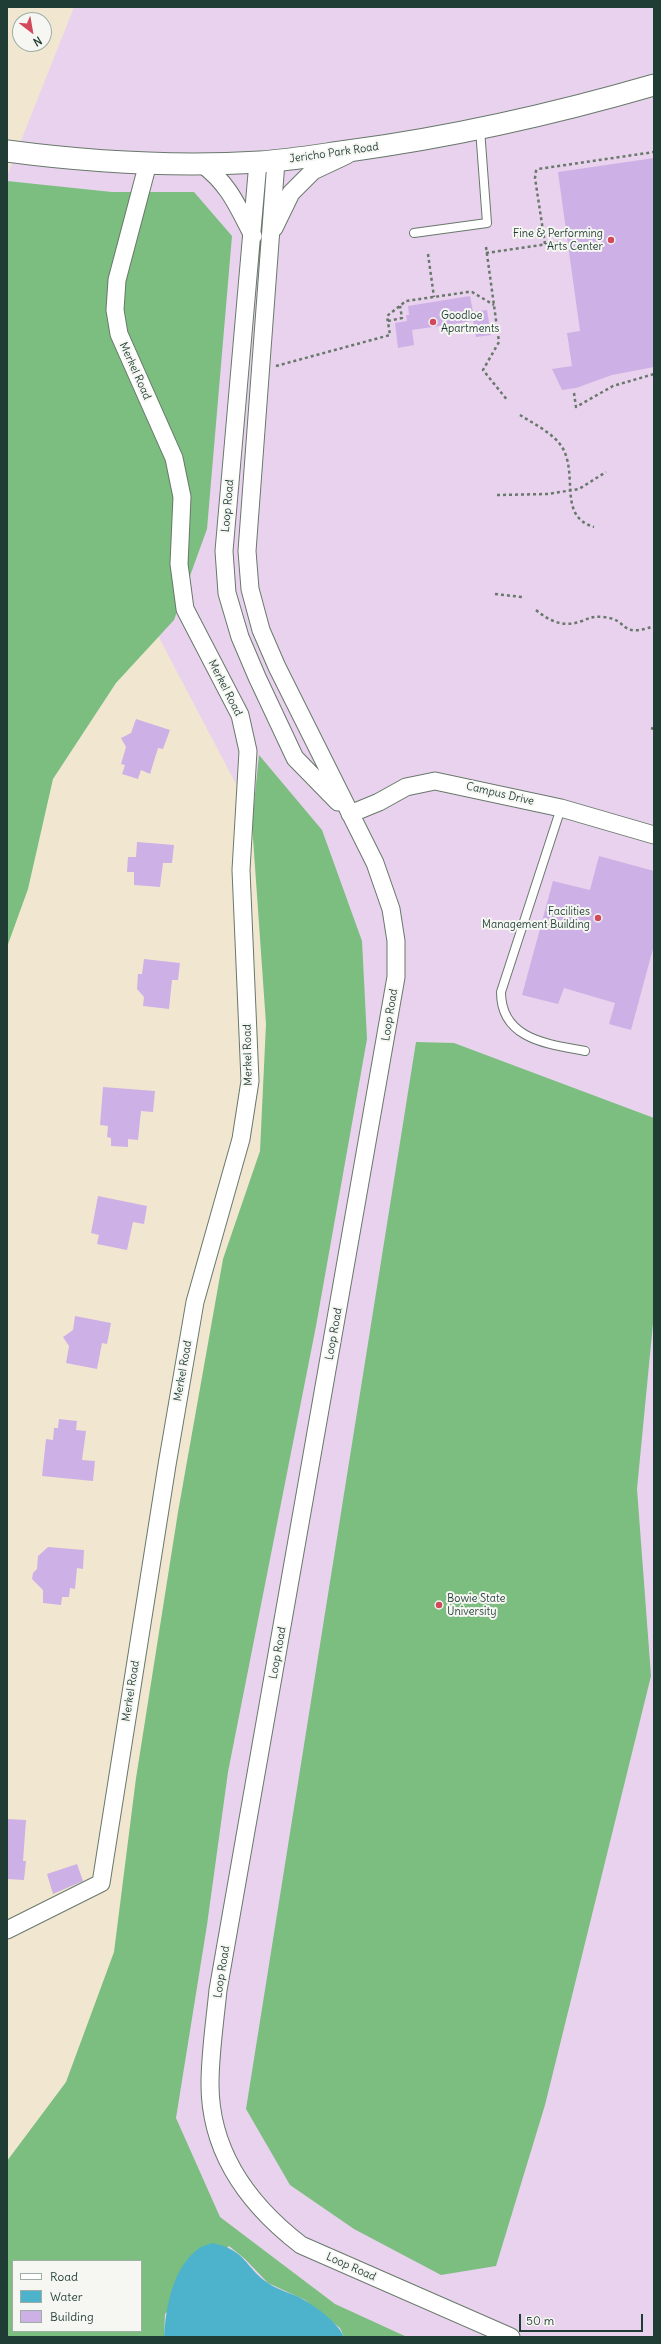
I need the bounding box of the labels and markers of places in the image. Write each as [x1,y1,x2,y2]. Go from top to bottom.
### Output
place label: Fine & Performing Arts Center [513,227,603,253]
marker: Fine & Performing Arts Center [606,235,616,245]
place label: Goodloe Apartments [441,309,499,335]
marker: Goodloe Apartments [428,317,438,327]
place label: Facilities Management Building [482,905,590,931]
marker: Facilities Management Building [593,913,603,923]
place label: Bowie State University [447,1592,505,1618]
marker: Bowie State University [434,1600,444,1610]

